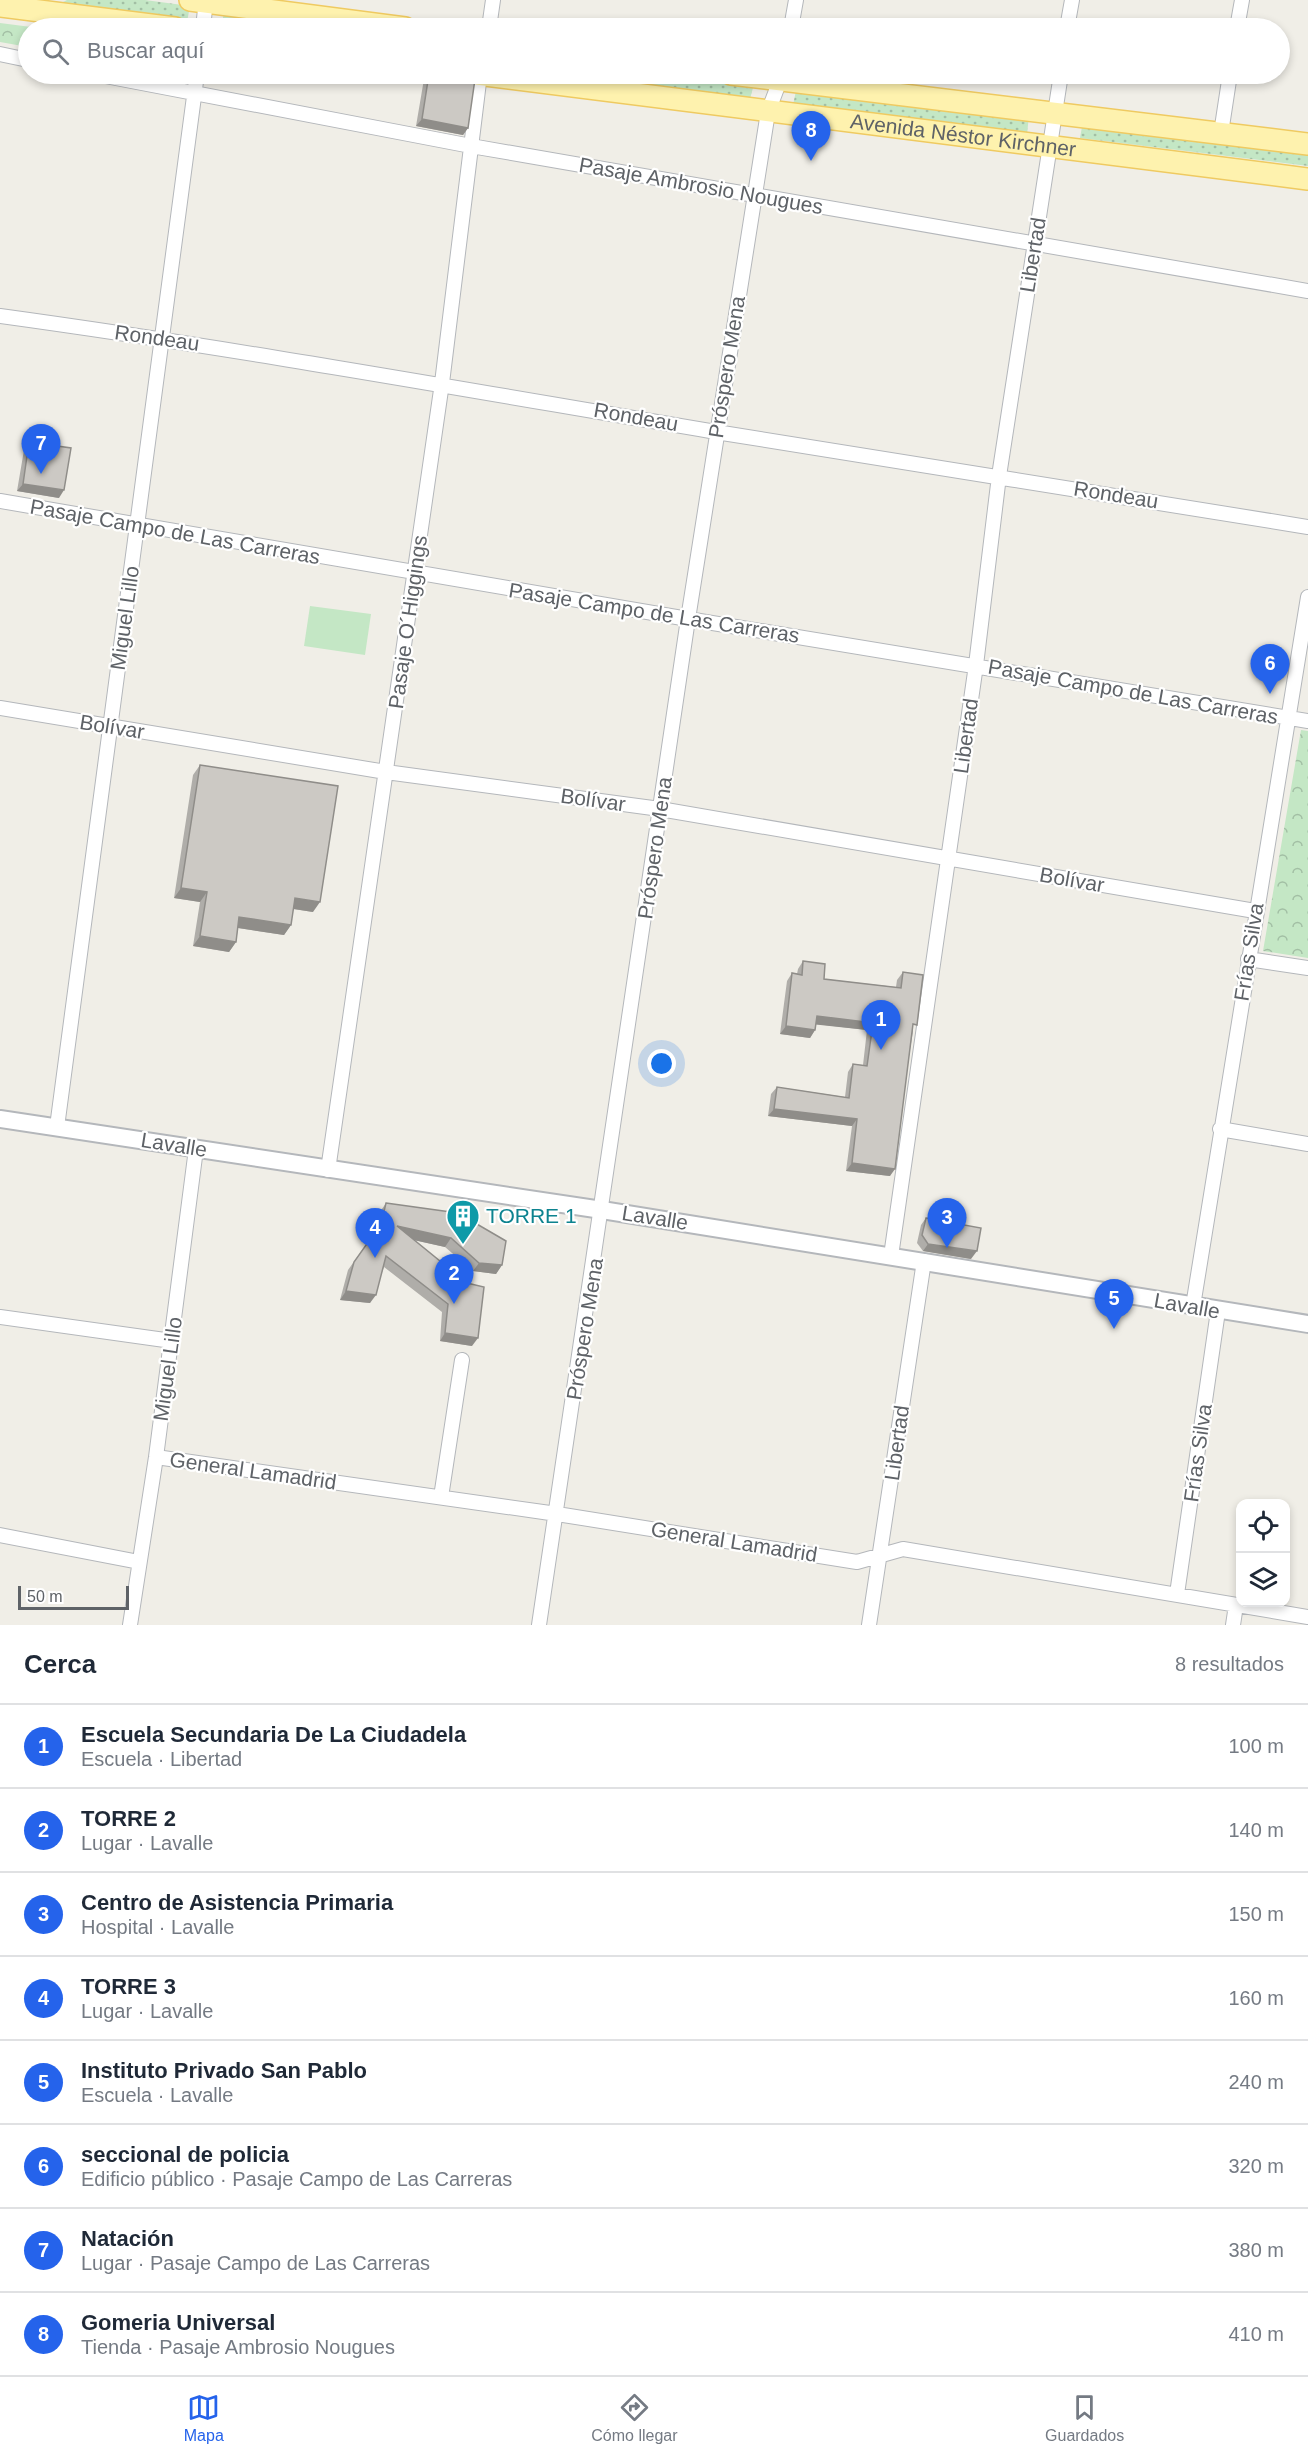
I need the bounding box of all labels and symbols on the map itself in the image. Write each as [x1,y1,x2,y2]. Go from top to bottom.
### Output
street label: Avenida Néstor Kirchner [849,109,1077,161]
pin: 8 [792,112,830,161]
street label: Pasaje Ambrosio Nougues [577,153,825,218]
street label: Libertad [1015,216,1050,294]
street label: Próspero Mena [704,294,749,440]
street label: Rondeau [113,320,201,355]
street label: Rondeau [592,398,680,435]
pin: 7 [22,424,60,474]
street label: Rondeau [1072,476,1160,513]
street label: Pasaje Campo de Las Carreras [28,495,322,568]
street label: Pasaje O´Higgings [384,534,431,710]
street label: Miguel Lillo [106,564,143,672]
street label: Pasaje Campo de Las Carreras [507,578,801,647]
pin: 6 [1250,644,1290,694]
street label: Pasaje Campo de Las Carreras [986,655,1280,728]
street label: Libertad [949,697,982,775]
street label: Bolívar [78,710,146,743]
street label: Próspero Mena [633,775,676,921]
street label: Bolívar [559,784,627,815]
street label: Bolívar [1038,863,1106,897]
street label: Frías Silva [1229,901,1268,1003]
pin: 1 [862,1000,900,1050]
your location [647,1049,676,1078]
street label: Lavalle [139,1128,209,1161]
building icon: TORRE 1 [445,1198,481,1245]
pin: 3 [928,1198,966,1248]
street label: Lavalle [620,1201,690,1234]
place label: TORRE 1 [486,1204,577,1227]
pin: 4 [356,1208,394,1258]
pin: 2 [434,1254,474,1304]
street label: Próspero Mena [562,1256,607,1402]
pin: 5 [1094,1280,1134,1329]
street label: Lavalle [1152,1288,1222,1323]
street label: Miguel Lillo [149,1315,186,1423]
street label: Frías Silva [1179,1402,1216,1504]
street label: Libertad [880,1404,913,1482]
street label: General Lamadrid [168,1447,338,1494]
street label: General Lamadrid [649,1517,819,1566]
scale bar [18,1583,129,1610]

